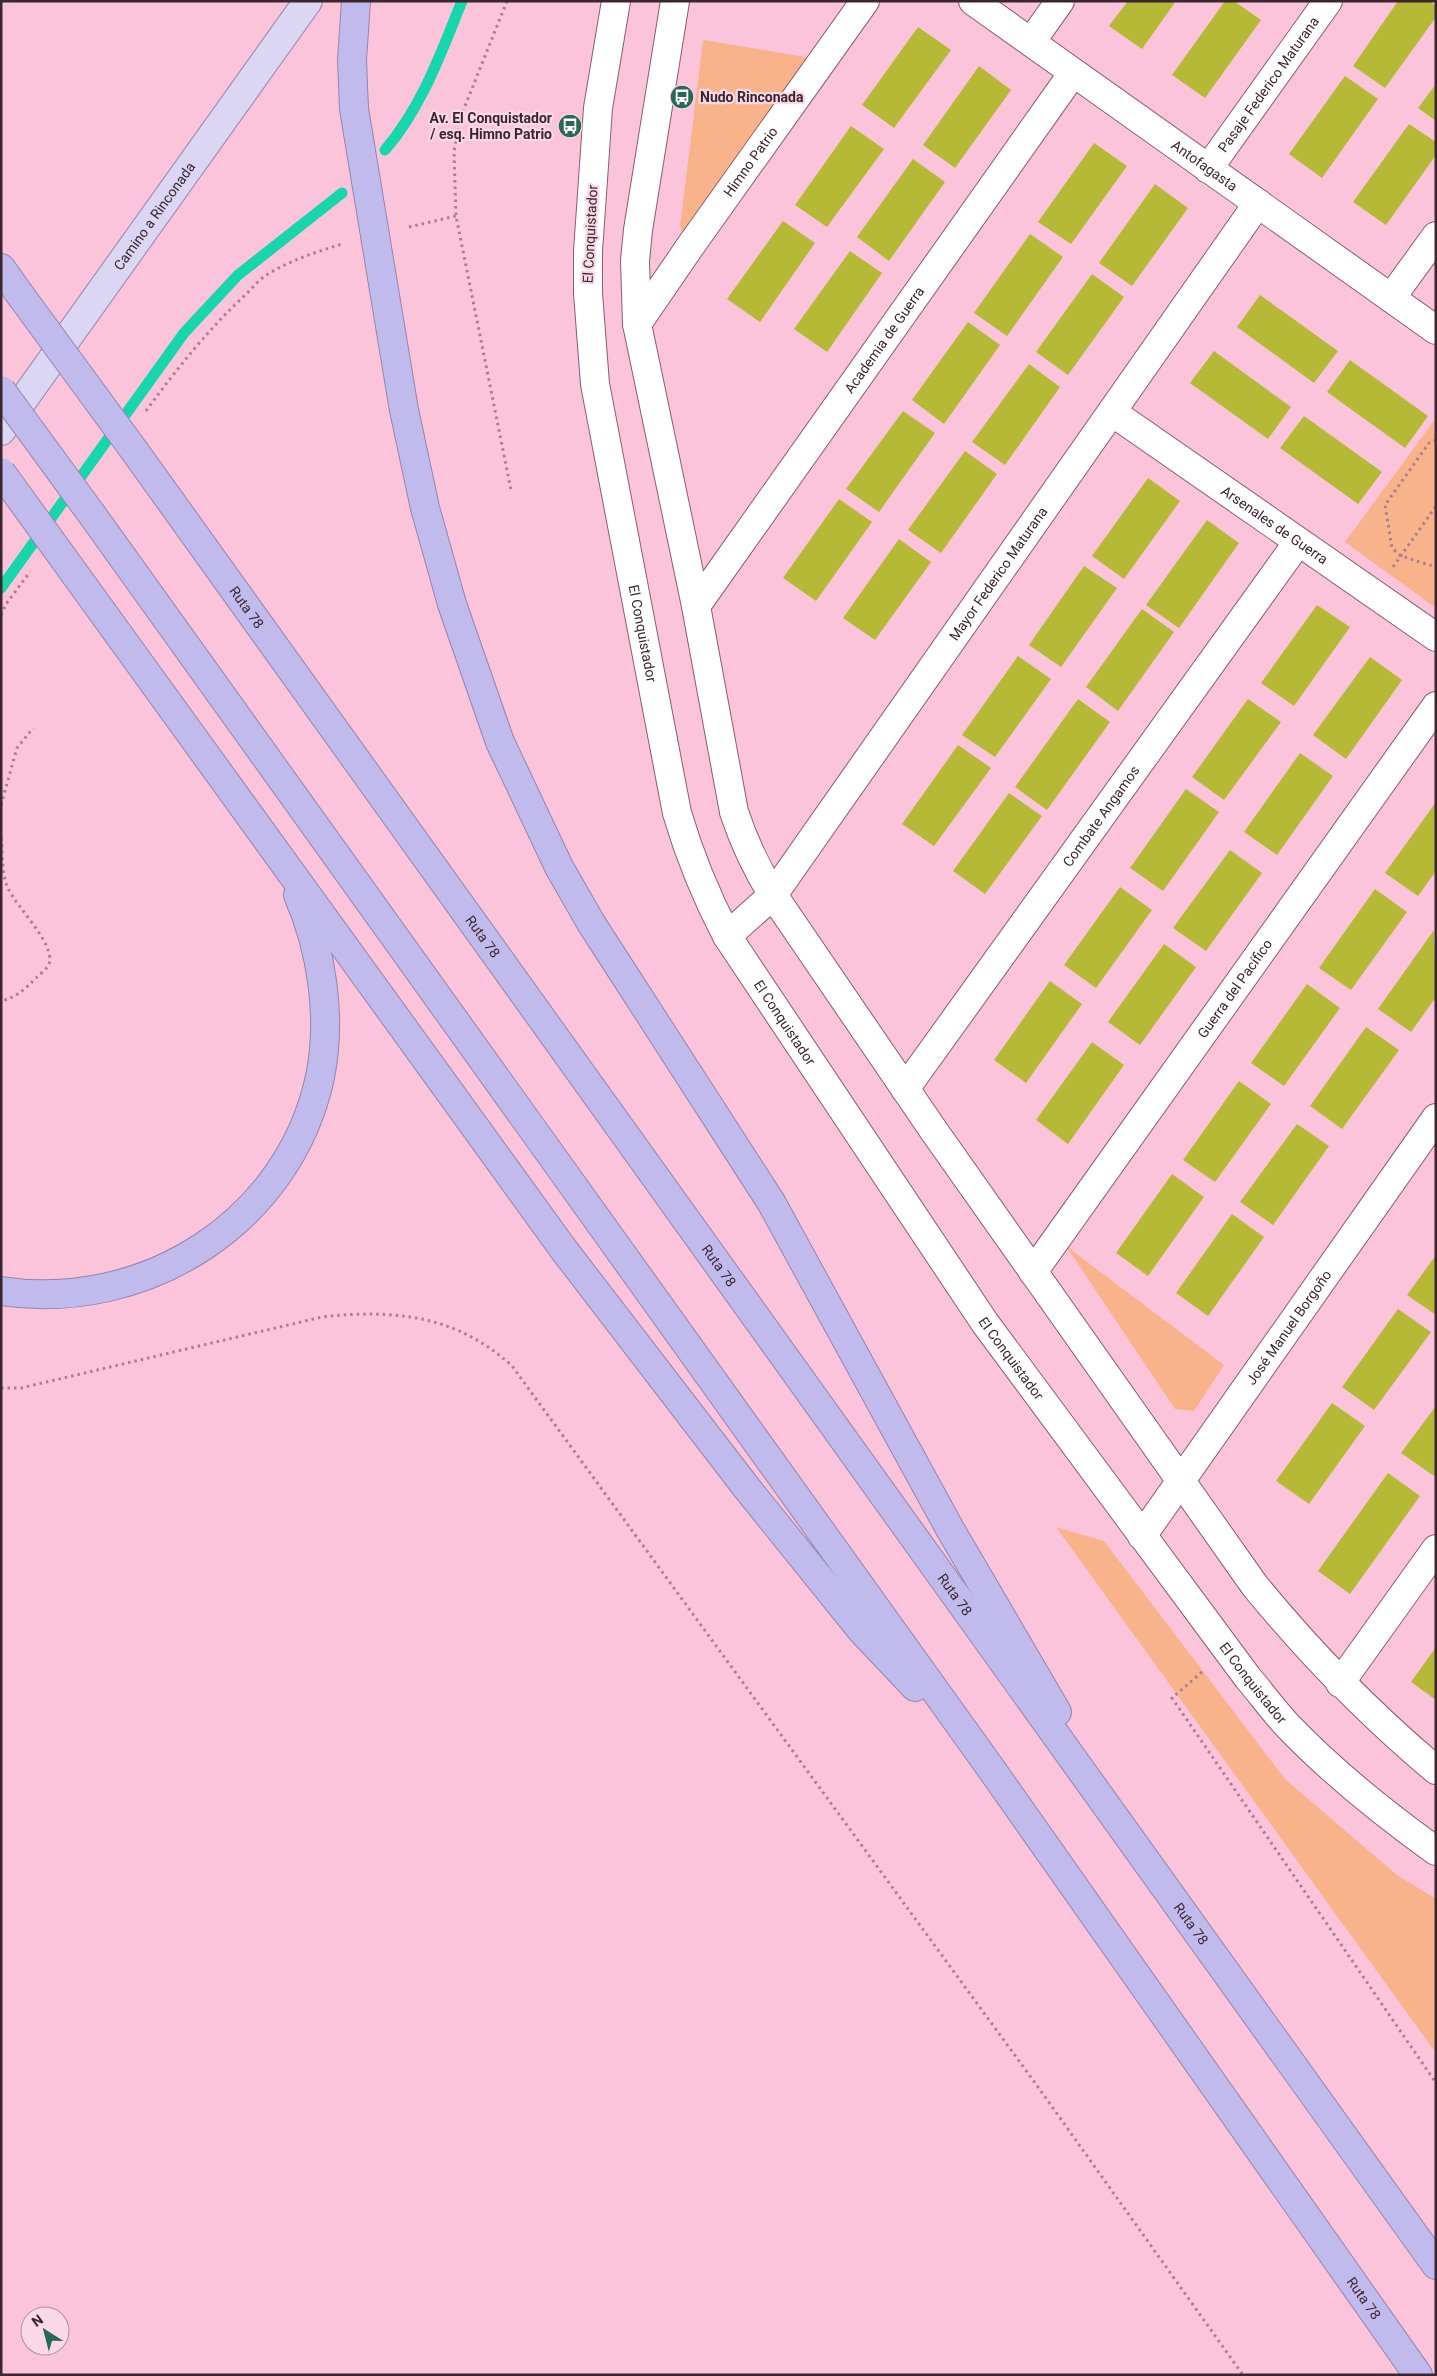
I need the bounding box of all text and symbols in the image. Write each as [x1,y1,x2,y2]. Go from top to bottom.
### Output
street label: Pasaje Federico Maturana [1215,14,1322,155]
bus stop icon: Nudo Rinconada [669,84,695,110]
place label: Nudo Rinconada [700,89,804,105]
place label: Av. El Conquistador / esq. Himno Patrio [429,110,552,142]
bus stop icon: Av. El Conquistador / esq. Himno Patrio [557,113,583,139]
street label: Himno Patrio [720,124,781,200]
street label: Antofagasta [1169,137,1240,194]
street label: Camino a Rinconada [110,159,198,273]
street label: El Conquistador [579,184,601,284]
street label: Academia de Guerra [841,284,927,396]
street label: Arsenales de Guerra [1218,482,1331,567]
street label: Mayor Federico Maturana [946,504,1051,644]
street label: Ruta 78 [226,583,267,632]
street label: El Conquistador [626,583,660,684]
street label: Combate Angamos [1059,763,1143,870]
street label: Ruta 78 [462,912,503,961]
street label: Guerra del Pacífico [1194,936,1275,1041]
street label: El Conquistador [751,977,819,1068]
street label: Ruta 78 [698,1241,739,1290]
street label: José Manuel Borgoño [1243,1267,1335,1388]
street label: El Conquistador [975,1314,1047,1403]
street label: Ruta 78 [935,1571,976,1619]
street label: El Conquistador [1216,1639,1290,1727]
street label: Ruta 78 [1171,1900,1212,1948]
street label: Ruta 78 [1344,2274,1384,2322]
north arrow [20,2306,70,2356]
text: N [29,2311,46,2330]

